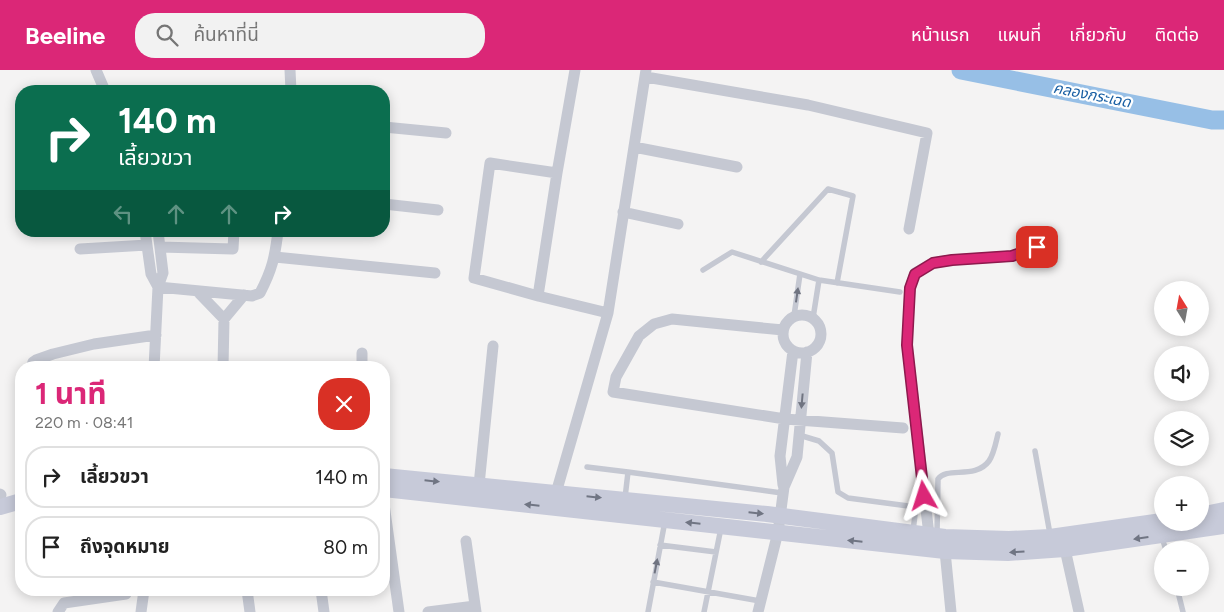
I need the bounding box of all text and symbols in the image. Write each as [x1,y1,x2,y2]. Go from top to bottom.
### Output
search box [135,13,485,58]
text: Beeline [25,21,105,50]
icon: search [153,21,181,49]
text: ค้นหาที่นี่ [193,23,259,46]
text: หน้าแรก [911,24,969,46]
text: แผนที่ [997,24,1041,46]
text: เกี่ยวกับ [1069,24,1127,46]
text: ติดต่อ [1155,24,1199,46]
water label: คลองกระเฉด [1052,79,1133,111]
text: 140 m [118,100,216,142]
icon: right [35,105,100,170]
text: เลี้ยวขวา [118,144,193,171]
icon: left [109,200,137,228]
icon: ahead [162,200,190,228]
icon: ahead [215,200,243,228]
icon: right [268,200,296,228]
pin [1016,226,1058,268]
icon: arrive [1023,233,1051,261]
north arrow [1154,281,1209,336]
map controls [1154,281,1209,596]
one-way arrow [793,287,801,303]
button: sound [1154,346,1209,401]
text: 1 นาที [35,375,107,412]
button: close [318,378,370,430]
one-way arrow [798,393,806,409]
button: layers [1154,411,1209,466]
text: 220 m · 08:41 [35,413,133,432]
icon: right [37,463,65,491]
text: เลี้ยวขวา [80,465,149,488]
text: 140 m [315,466,368,489]
position arrow [897,469,949,521]
button: + [1154,476,1209,531]
one-way arrow [425,477,441,485]
one-way arrow [586,493,602,501]
one-way arrow [523,501,539,509]
one-way arrow [748,509,764,517]
one-way arrow [685,519,701,527]
icon: arrive [37,533,65,561]
text: ถึงจุดหมาย [80,535,170,558]
one-way arrow [1133,535,1149,543]
text: 80 m [323,536,368,559]
one-way arrow [846,537,862,545]
button: − [1154,541,1209,596]
one-way arrow [1008,549,1024,557]
one-way arrow [653,558,661,574]

